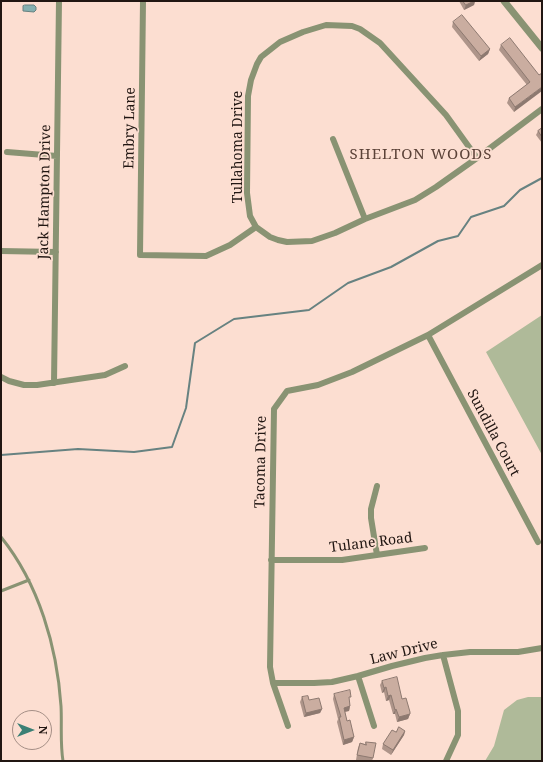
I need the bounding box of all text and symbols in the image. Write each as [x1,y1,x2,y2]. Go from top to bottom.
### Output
street label: Embry Lane [121,87,139,169]
street label: Tullahoma Drive [230,91,246,203]
street label: Jack Hampton Drive [35,124,55,260]
district label: SHELTON WOODS [350,146,492,164]
street label: Sundilla Court [463,387,523,479]
street label: Tacoma Drive [252,416,270,508]
street label: Tulane Road [328,530,414,556]
street label: Law Drive [368,635,440,669]
north arrow [12,710,52,750]
text: N [36,726,51,734]

